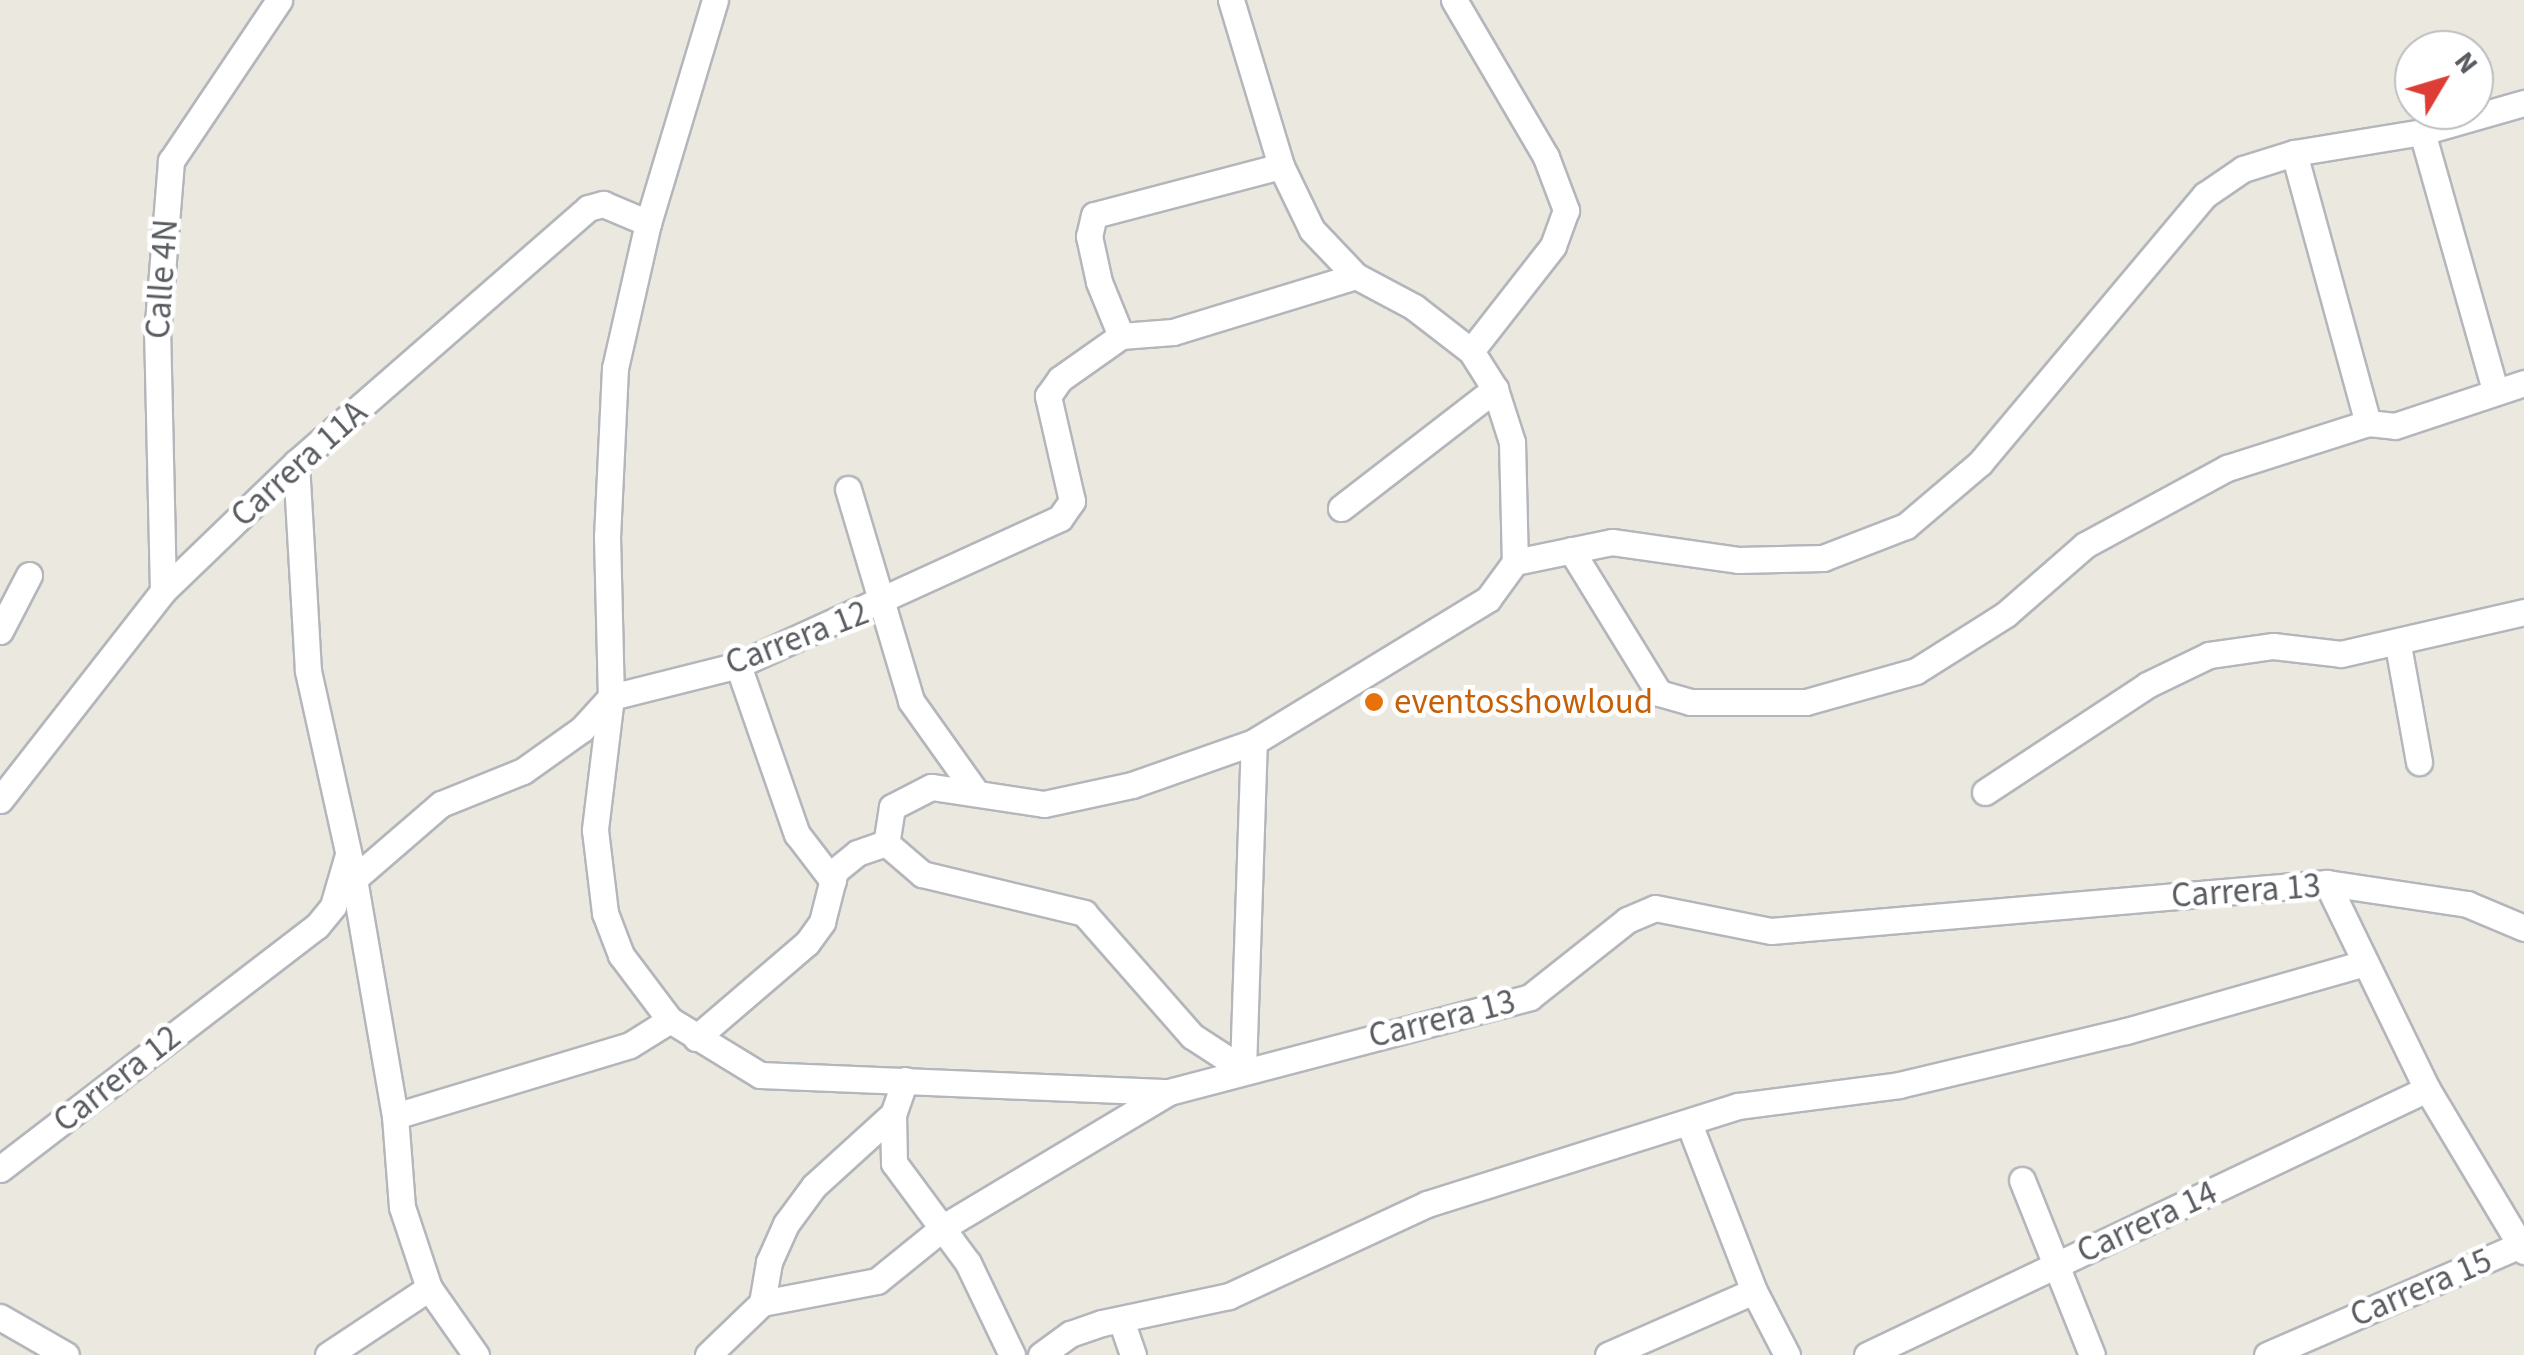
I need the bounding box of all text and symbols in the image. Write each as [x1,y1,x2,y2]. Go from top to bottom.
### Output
north arrow [2394,30,2494,130]
text: N [2445,43,2488,82]
street label: Calle 4N [137,218,187,340]
street label: Carrera 11A [222,392,376,536]
street label: Carrera 12 [720,592,874,684]
place label: eventosshowloud [1394,681,1653,723]
marker: eventosshowloud [1363,691,1385,713]
street label: Carrera 13 [2170,865,2322,917]
street label: Carrera 13 [1364,981,1520,1057]
street label: Carrera 12 [45,1016,189,1142]
street label: Carrera 14 [2070,1171,2224,1273]
street label: Carrera 15 [2344,1239,2498,1337]

